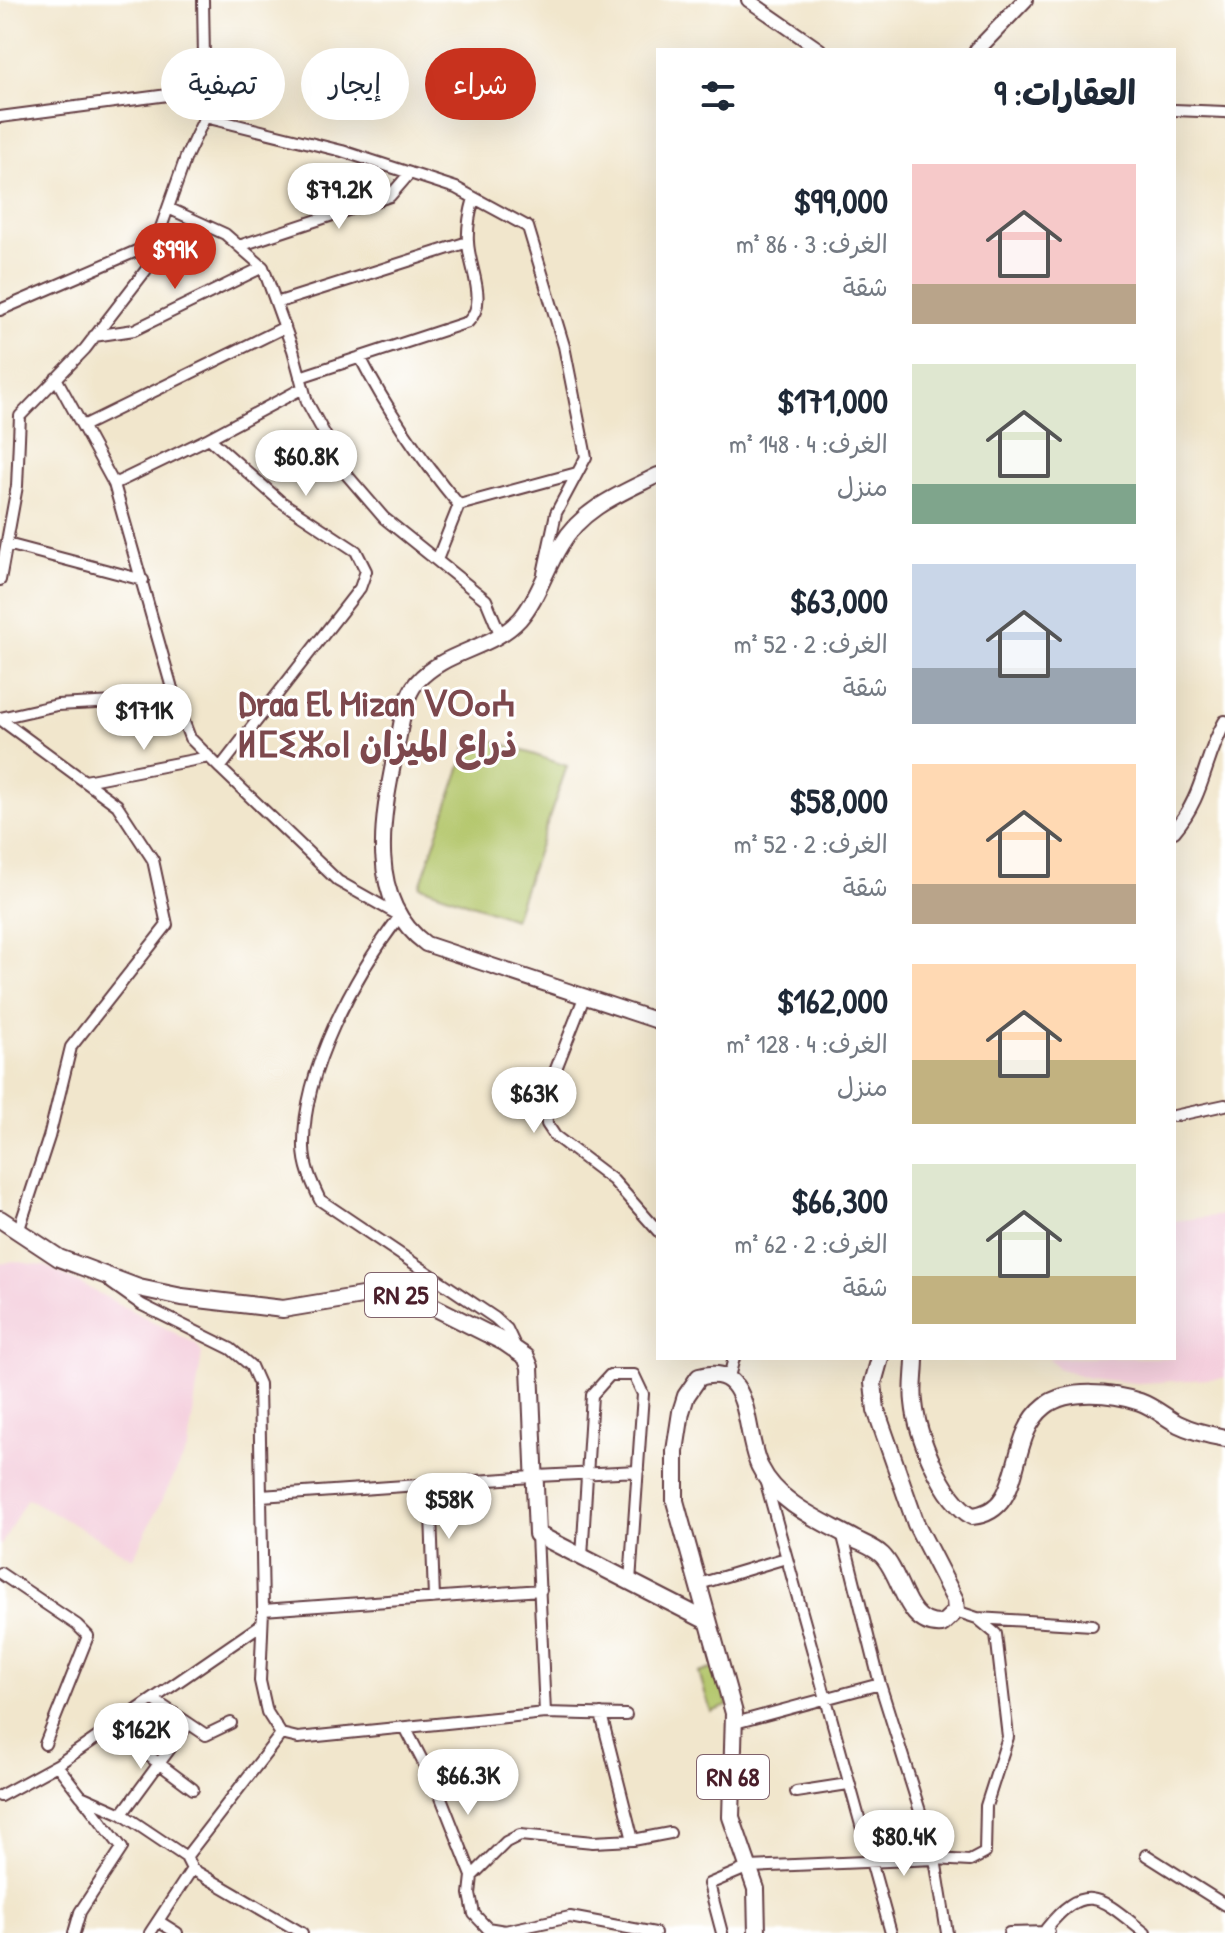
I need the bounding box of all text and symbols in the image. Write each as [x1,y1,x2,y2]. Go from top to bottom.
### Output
chip: تصفية [161,48,285,120]
chip: إيجار [301,48,409,120]
chip: شراء [425,48,536,120]
text: العقارات: 9 [994,70,1136,116]
icon: filters [696,74,740,118]
pin: $79.2K [274,163,404,231]
text: $79.2K [306,171,372,206]
text: $99,000 [793,178,888,224]
icon: home [976,196,1072,292]
pin: $99K [128,223,222,291]
text: الغرف: 3 · 86 m² [736,226,888,261]
text: $99K [152,231,198,266]
text: شقة [843,269,888,304]
text: $171,000 [777,378,888,424]
icon: home [976,396,1072,492]
text: الغرف: 4 · 148 m² [729,426,888,461]
pin: $60.8K [241,430,371,498]
text: $60.8K [273,438,339,473]
text: منزل [837,469,888,504]
text: $63,000 [789,578,888,624]
icon: home [976,596,1072,692]
text: الغرف: 2 · 52 m² [734,626,888,661]
text: شقة [843,669,888,704]
district label: Draa El Mizan ⴸⵔⴰⵄ ⵍⵎⵉⵣⴰⵏ ذراع الميزان [237,678,517,770]
pin: $171K [88,684,200,752]
text: $171K [115,692,173,727]
text: $58,000 [789,778,888,824]
icon: home [976,796,1072,892]
text: الغرف: 2 · 52 m² [734,826,888,861]
text: شقة [843,869,888,904]
text: $162,000 [776,978,888,1024]
icon: home [976,996,1072,1092]
text: الغرف: 4 · 128 m² [727,1026,888,1061]
pin: $63K [487,1067,581,1135]
text: منزل [837,1069,888,1104]
text: $63K [510,1075,558,1110]
text: $66,300 [791,1178,888,1224]
icon: home [976,1196,1072,1292]
text: الغرف: 2 · 62 m² [734,1226,888,1261]
text: شقة [843,1269,888,1304]
road number: RN 25 [365,1273,437,1317]
pin: $58K [402,1473,496,1541]
text: $58K [424,1481,474,1516]
pin: $162K [85,1703,197,1771]
text: $162K [112,1711,170,1746]
pin: $66.3K [403,1749,533,1817]
road number: RN 68 [697,1755,769,1799]
text: $66.3K [436,1757,500,1792]
pin: $80.4K [839,1810,969,1878]
text: $80.4K [871,1818,937,1853]

